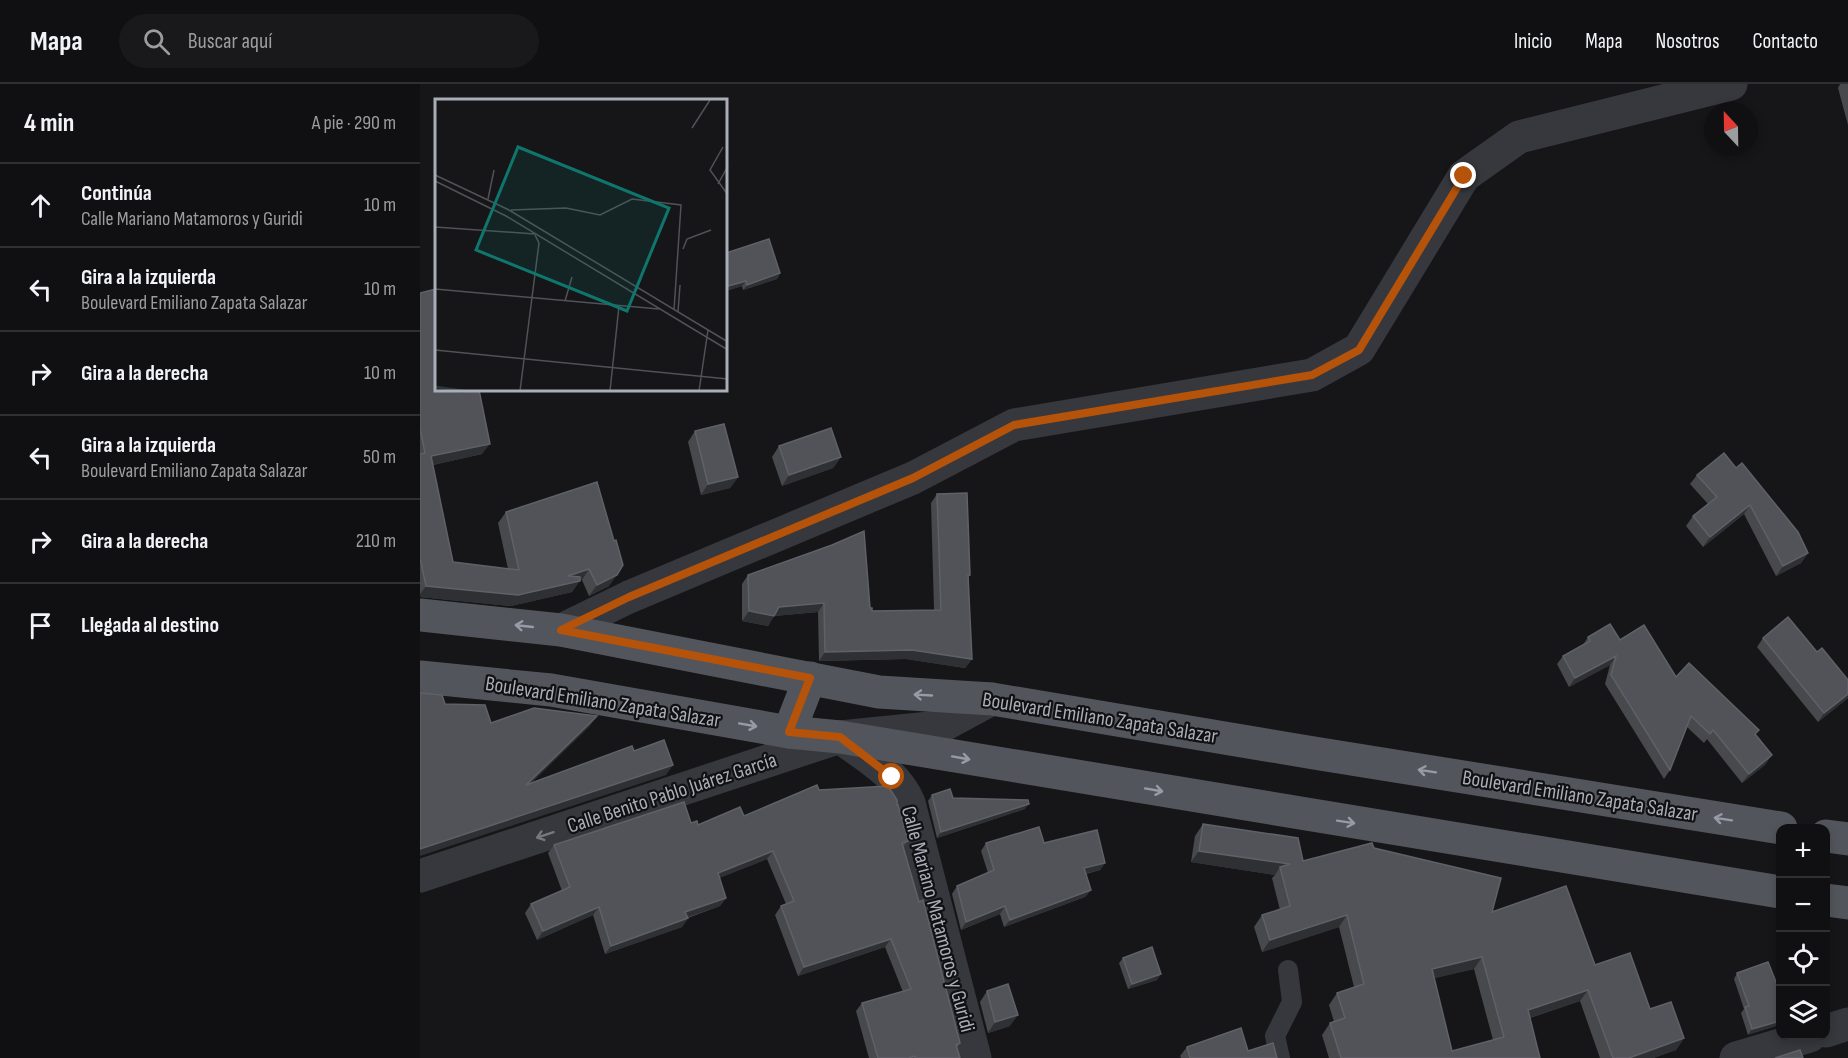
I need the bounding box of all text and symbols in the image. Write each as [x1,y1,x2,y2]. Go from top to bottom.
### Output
search box [119,14,539,68]
text: Mapa [30,25,83,58]
icon: search [140,25,173,58]
text: Buscar aquí [188,28,272,55]
text: Inicio [1514,29,1552,54]
text: Mapa [1585,29,1623,54]
text: Nosotros [1656,29,1720,54]
text: Contacto [1753,29,1818,54]
inset map [435,99,728,392]
north arrow [1704,102,1758,156]
text: 4 min [24,108,74,139]
text: A pie · 290 m [312,111,396,135]
route end [1450,162,1476,188]
text: Continúa [81,180,152,207]
icon: ahead [24,189,57,222]
text: 10 m [364,193,396,217]
text: Calle Mariano Matamoros y Guridi [81,207,303,231]
text: Gira a la izquierda [81,264,216,291]
icon: left [24,273,57,306]
text: 10 m [364,277,396,301]
text: Boulevard Emiliano Zapata Salazar [81,291,308,315]
icon: right [24,357,57,390]
text: Gira a la derecha [81,360,208,387]
text: 10 m [364,361,396,385]
text: Gira a la izquierda [81,432,216,459]
icon: left [24,441,57,474]
text: 50 m [363,445,396,469]
text: Boulevard Emiliano Zapata Salazar [81,459,308,483]
icon: right [24,525,57,558]
text: Gira a la derecha [81,528,208,555]
text: 210 m [356,529,396,553]
icon: arrive [24,609,57,642]
text: Llegada al destino [81,612,219,639]
one-way arrow [515,620,535,631]
street label: Boulevard Emiliano Zapata Salazar [484,671,722,733]
street label: Boulevard Emiliano Zapata Salazar [981,687,1219,749]
one-way arrow [913,689,933,700]
one-way arrow [738,720,757,731]
street label: Calle Benito Pablo Juárez García [564,747,780,839]
one-way arrow [951,752,971,763]
route start [878,763,904,789]
street label: Boulevard Emiliano Zapata Salazar [1461,765,1699,827]
one-way arrow [1417,766,1437,777]
one-way arrow [1143,785,1163,796]
street label: Calle Mariano Matamoros y Guridi [896,803,980,1035]
one-way arrow [1713,813,1733,824]
one-way arrow [1336,816,1355,827]
map controls [1776,824,1830,1040]
button: + [1776,824,1830,878]
one-way arrow [536,830,555,841]
button: − [1776,878,1830,932]
button: locate [1776,932,1830,986]
button: layers [1776,986,1830,1040]

